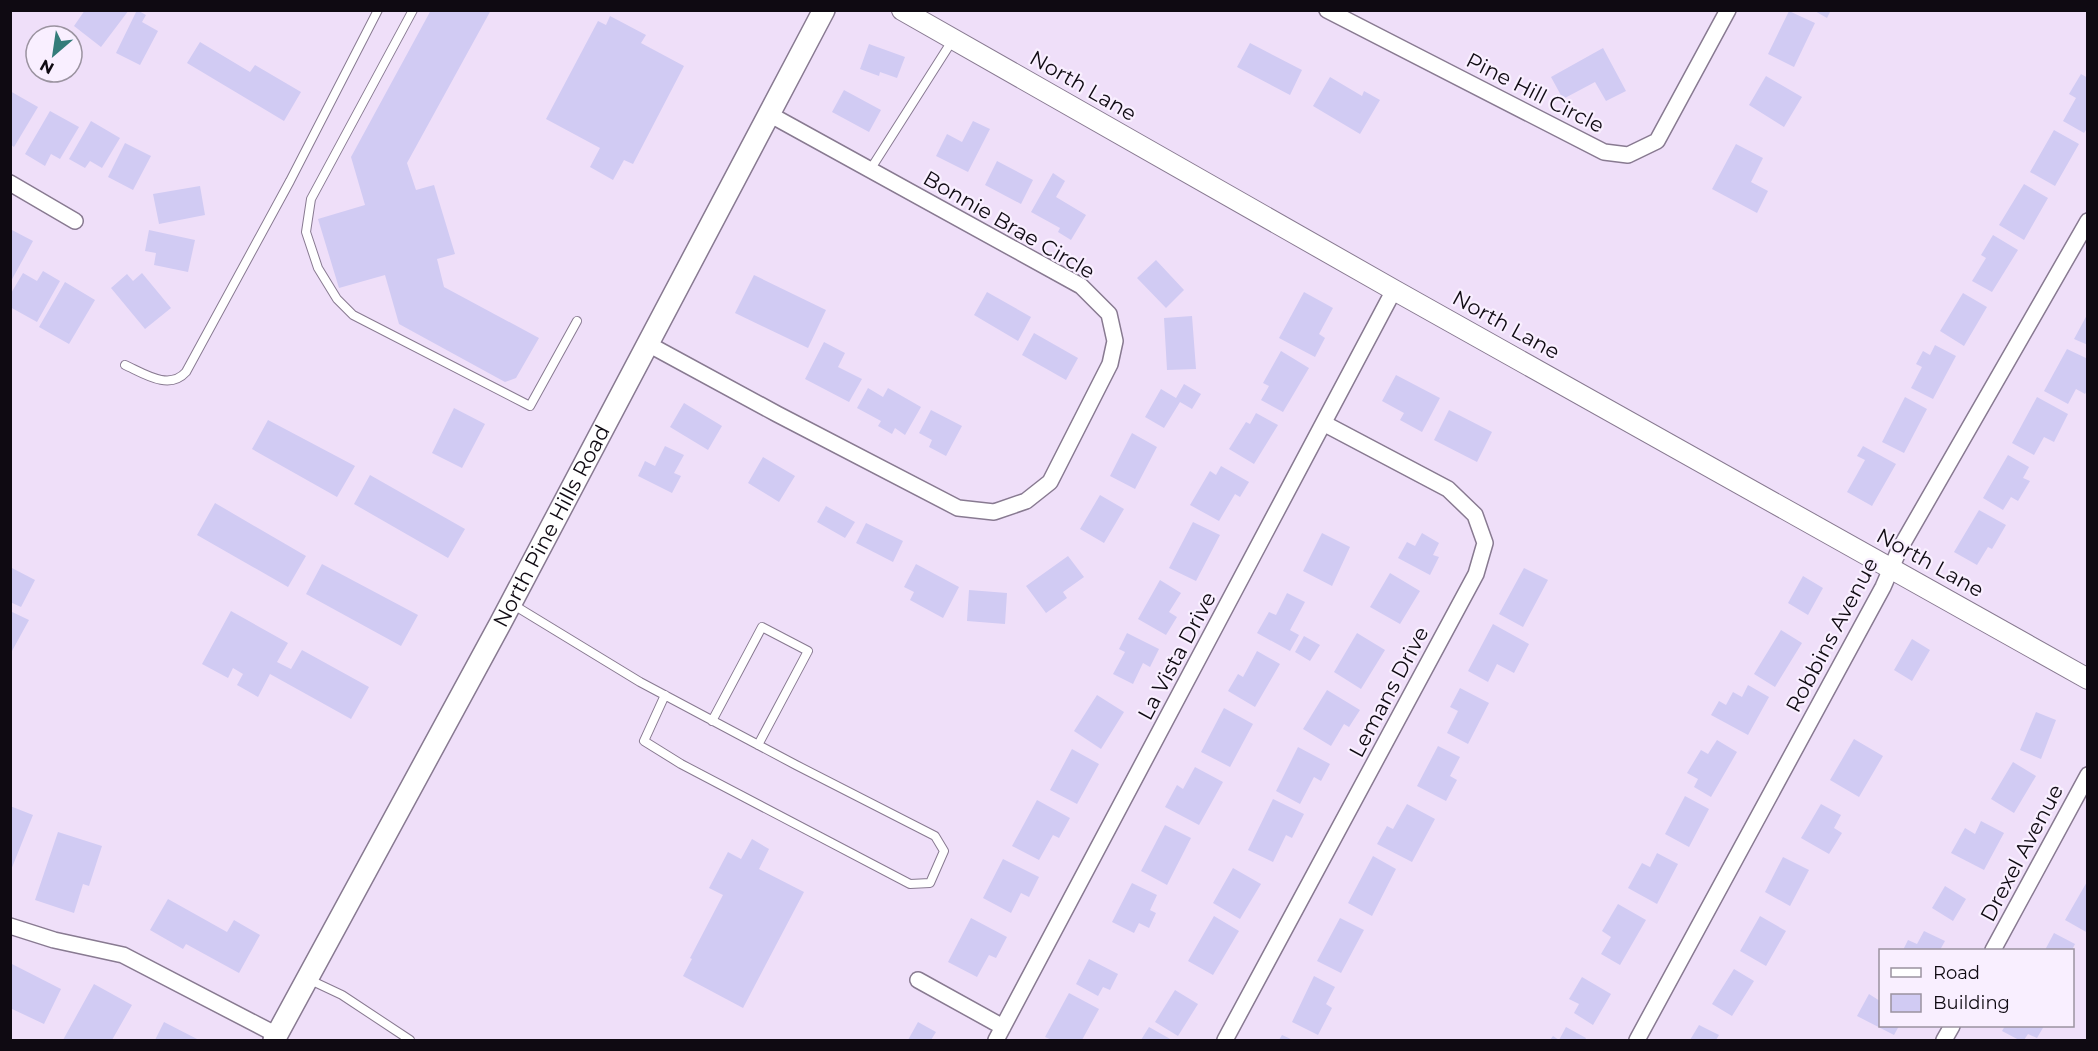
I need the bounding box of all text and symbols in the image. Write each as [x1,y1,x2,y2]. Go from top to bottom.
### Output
north arrow [24,24,84,84]
street label: North Lane [1026,45,1141,126]
street label: Pine Hill Circle [1462,47,1608,138]
text: N [37,55,57,78]
street label: Bonnie Brae Circle [919,165,1099,284]
street label: North Lane [1448,285,1564,364]
street label: North Pine Hills Road [488,421,615,631]
street label: North Lane [1872,523,1988,602]
street label: Robbins Avenue [1780,553,1883,716]
street label: La Vista Drive [1132,587,1221,724]
street label: Lemans Drive [1344,622,1434,761]
street label: Drexel Avenue [1975,780,2068,926]
legend [1879,949,2074,1027]
text: Road [1933,962,1980,984]
text: Building [1933,992,2010,1014]

